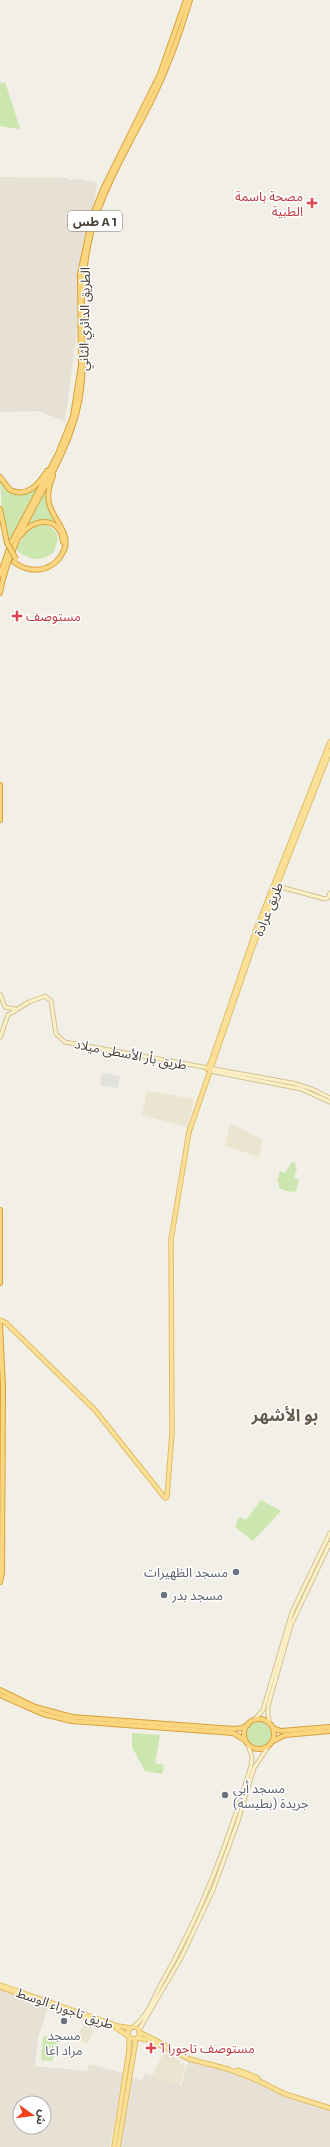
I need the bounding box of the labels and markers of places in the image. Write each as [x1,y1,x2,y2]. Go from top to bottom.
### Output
place label: مصحة باسمة الطبية [235,188,303,219]
marker: مصحة باسمة الطبية [306,197,318,209]
place label: مستوصف [26,608,81,624]
marker: مستوصف [11,610,23,622]
place label: مسجد الظهيرات [144,1564,228,1581]
marker: مسجد الظهيرات [231,1567,241,1577]
place label: مسجد بدر [171,1587,223,1603]
marker: مسجد بدر [159,1590,169,1600]
place label: مسجد أبي جريدة (بطيسة) [233,1780,309,1811]
marker: مسجد أبي جريدة (بطيسة) [220,1790,230,1800]
marker: مسجد مراد اغا [59,2016,69,2026]
place label: مسجد مراد اغا [45,2027,83,2058]
place label: مستوصف تاجورا 1 [160,2040,255,2056]
marker: مستوصف تاجورا 1 [145,2042,157,2054]

